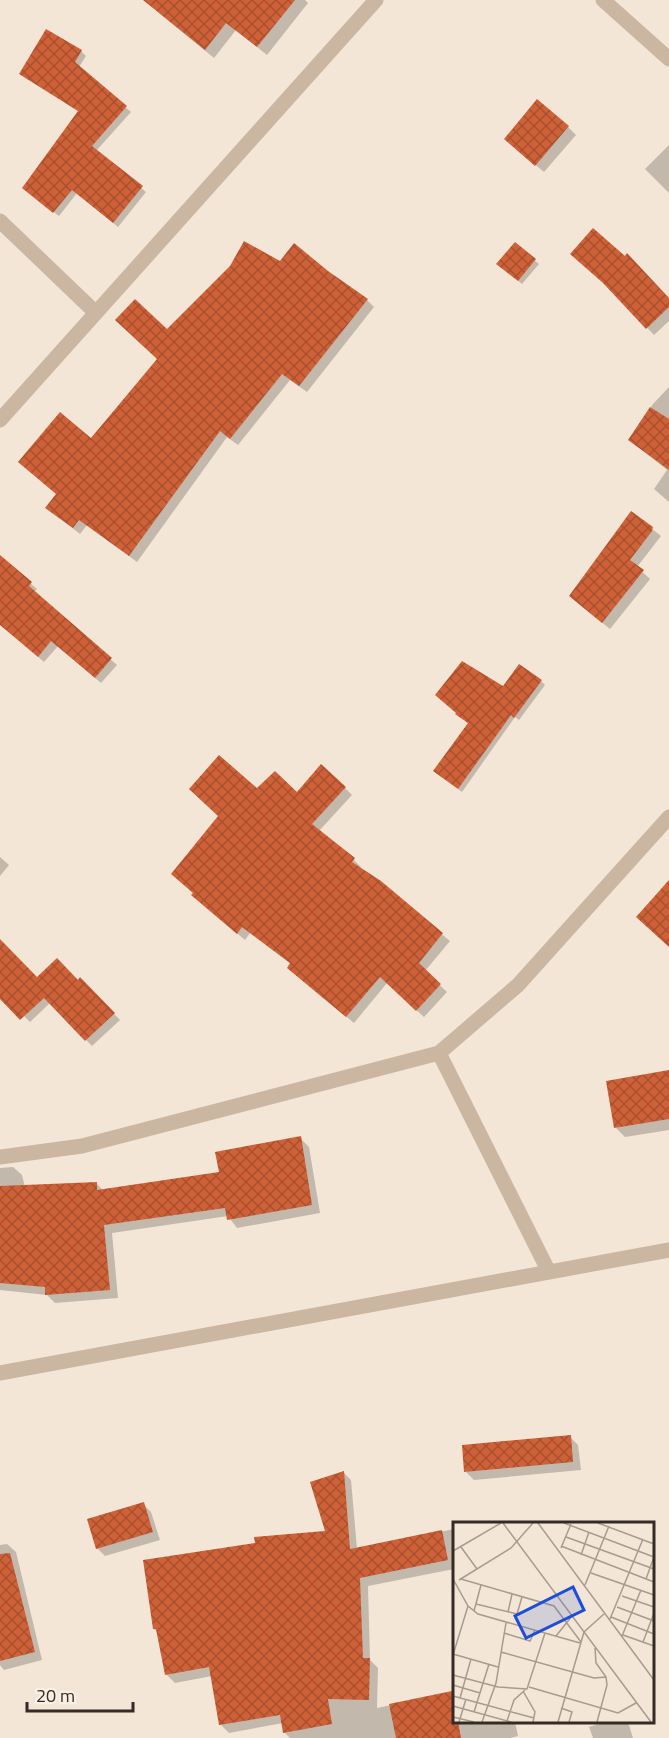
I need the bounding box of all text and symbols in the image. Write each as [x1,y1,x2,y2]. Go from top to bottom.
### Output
inset map [453,1522,654,1723]
scale bar [27,1675,134,1713]
text: 20 m [36,1682,75,1709]

